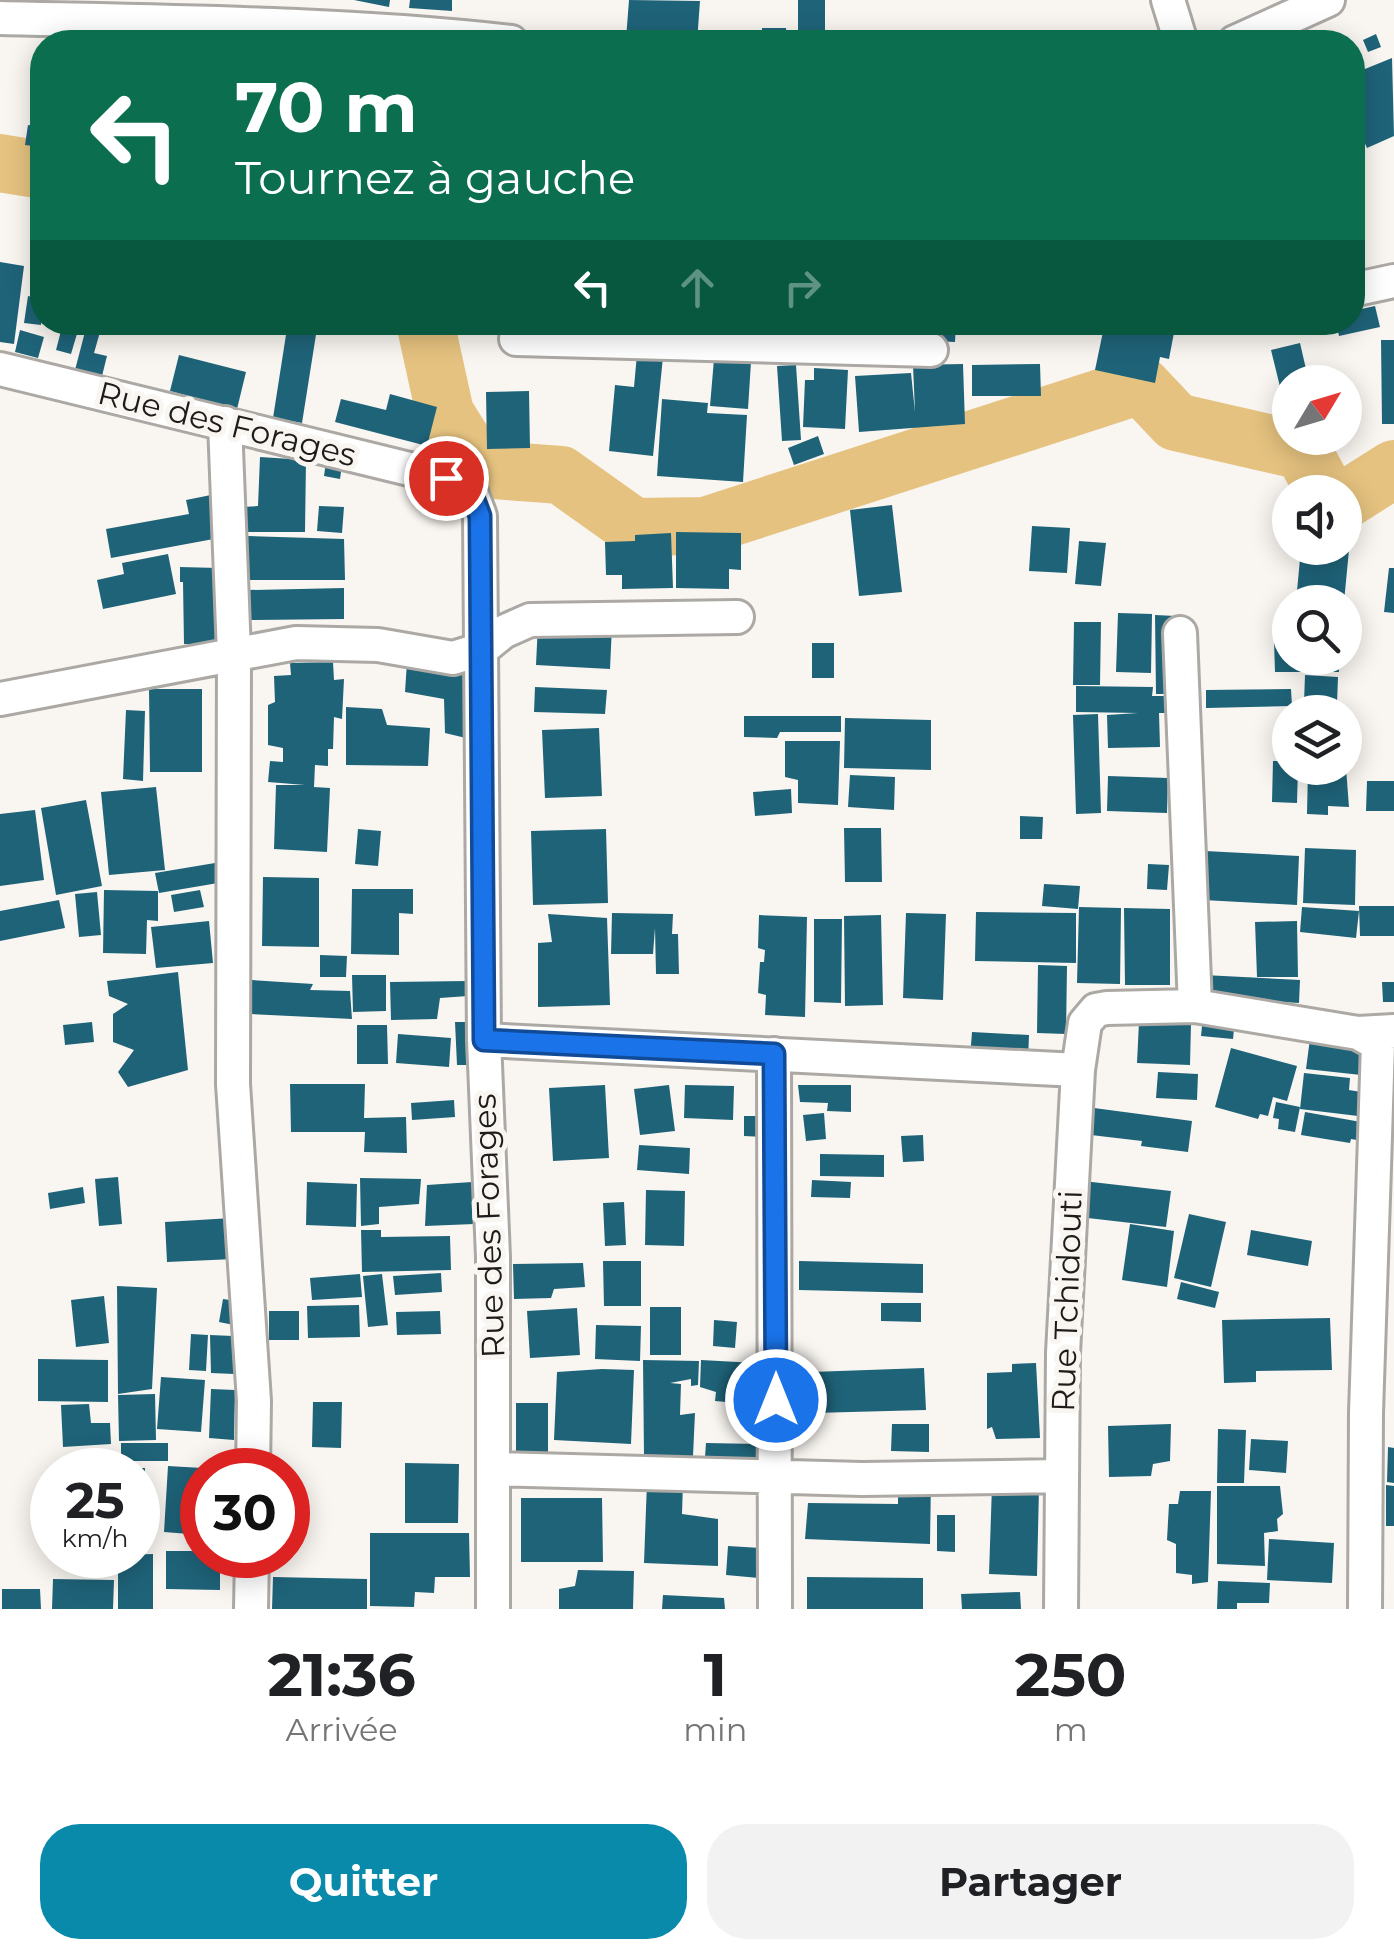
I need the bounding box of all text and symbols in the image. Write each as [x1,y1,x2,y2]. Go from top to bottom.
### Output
text: 70 m [235,64,418,150]
icon: left [70,70,200,200]
text: Tournez à gauche [235,150,635,205]
icon: left [565,260,620,315]
icon: ahead [670,260,725,315]
icon: right [775,260,830,315]
north arrow [1272,365,1362,455]
map controls [1272,365,1362,785]
street label: Rue des Forages [94,373,360,474]
pin [404,436,489,521]
icon: arrive [419,451,474,506]
button: sound [1272,475,1362,565]
button: search [1272,585,1362,675]
button: layers [1272,695,1362,785]
street label: Rue des Forages [464,1093,513,1359]
street label: Rue Tchidouti [1043,1189,1090,1413]
position arrow [724,1348,828,1452]
speed limit sign: 30 [180,1448,310,1578]
text: 25 [65,1470,125,1531]
text: km/h [62,1523,128,1553]
text: 21:36 [267,1638,416,1711]
text: 1 [704,1638,727,1711]
text: 250 [1015,1638,1127,1711]
text: Arrivée [285,1710,398,1749]
text: min [683,1710,747,1749]
text: m [1054,1710,1088,1749]
button: Quitter [40,1824,687,1939]
button: Partager [707,1824,1354,1939]

